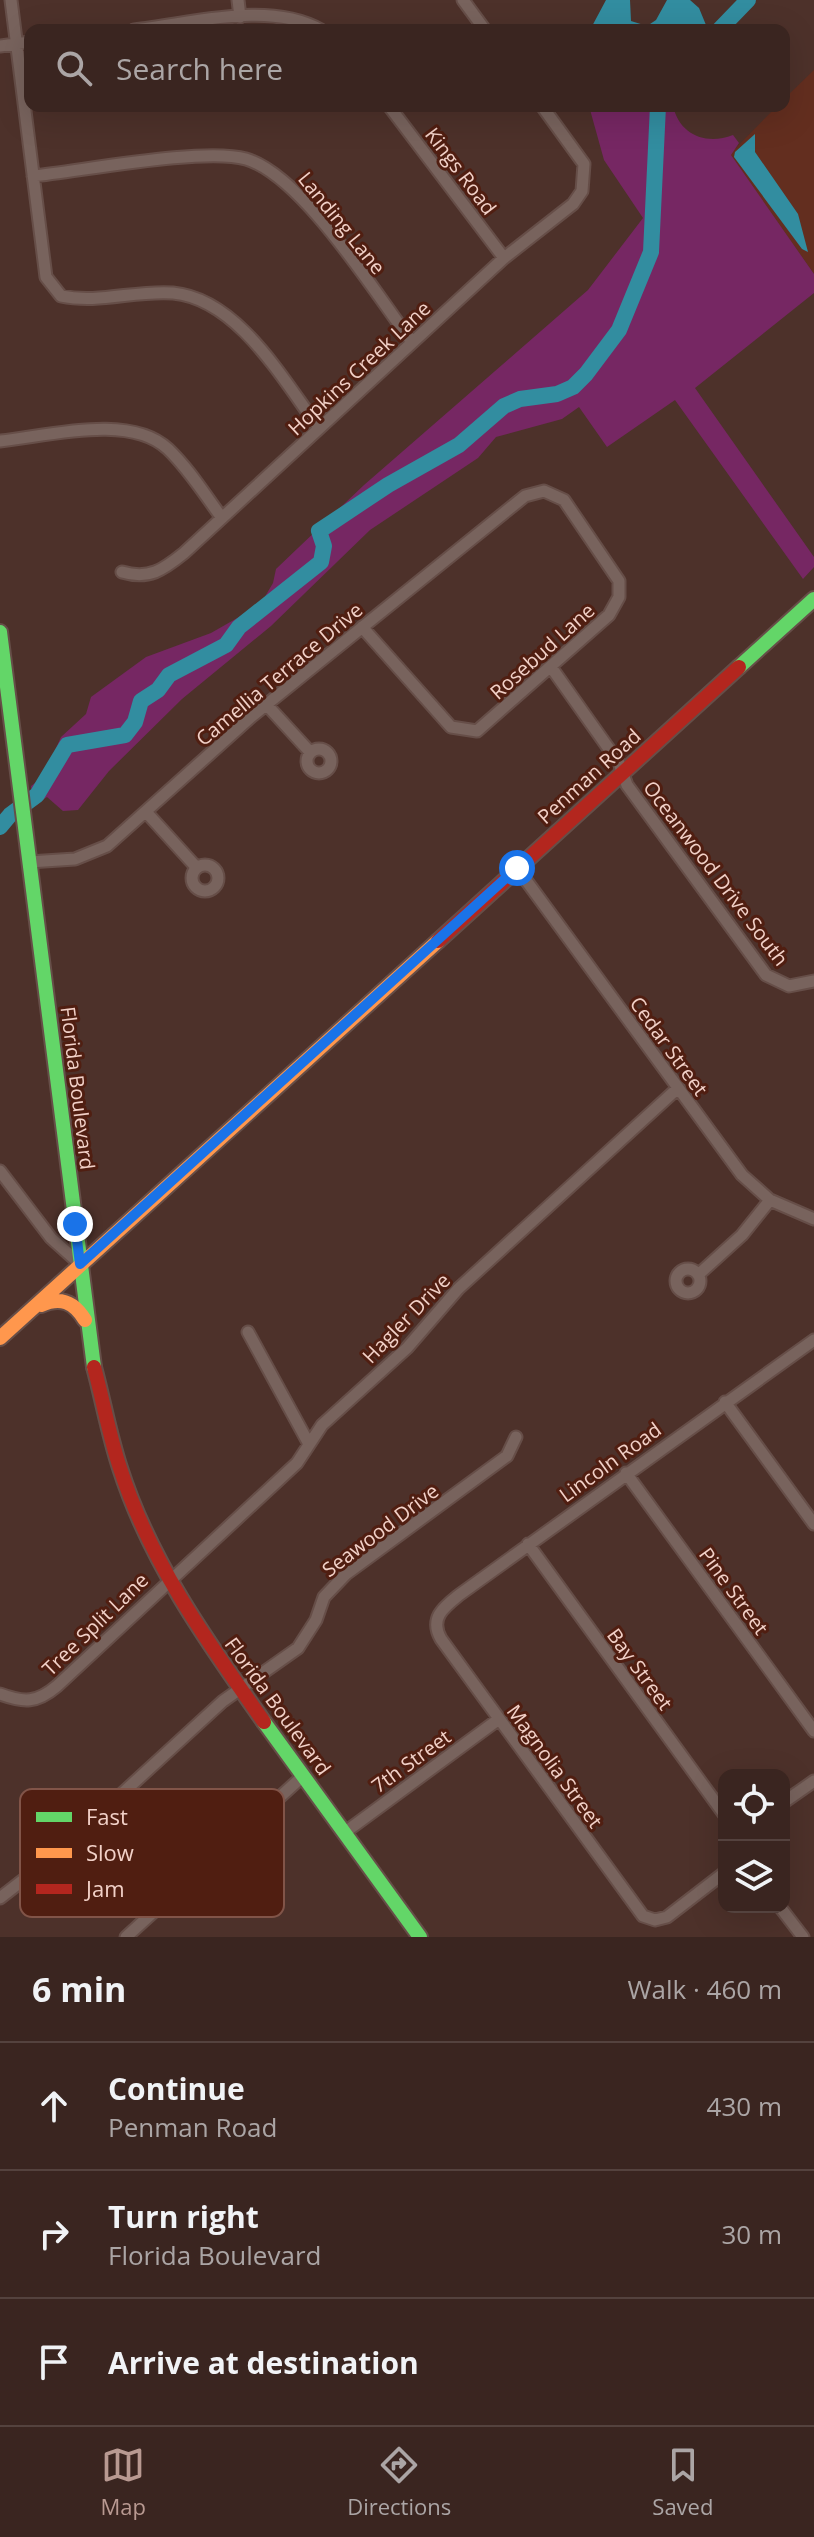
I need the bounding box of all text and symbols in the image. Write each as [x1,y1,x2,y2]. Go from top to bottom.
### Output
search box [24,24,790,112]
icon: search [52,46,96,90]
text: Search here [116,48,283,89]
street label: Kings Road [419,122,503,220]
street label: Landing Lane [292,166,392,280]
street label: Hopkins Creek Lane [282,295,436,441]
street label: Camellia Terrace Drive [190,596,368,752]
street label: Rosebud Lane [484,597,600,705]
street label: Penman Road [532,722,646,830]
street label: Oceanwood Drive South [637,775,795,971]
route start [499,850,535,886]
street label: Cedar Street [624,991,714,1101]
street label: Florida Boulevard [55,1005,101,1171]
route end [57,1206,93,1242]
street label: Hagler Drive [356,1267,456,1369]
street label: Lincoln Road [554,1416,666,1508]
street label: Seawood Drive [316,1477,444,1583]
street label: Pine Street [693,1542,775,1640]
street label: Tree Split Lane [36,1567,154,1681]
street label: Bay Street [601,1623,679,1715]
street label: Florida Boulevard [219,1632,337,1780]
street label: Magnolia Street [501,1699,609,1833]
street label: 7th Street [366,1723,456,1799]
map controls [718,1769,790,1913]
button: locate [718,1769,790,1841]
legend [20,1789,284,1917]
text: Fast [86,1801,128,1831]
text: Slow [86,1837,134,1867]
button: layers [718,1841,790,1913]
text: Jam [84,1873,125,1903]
text: 6 min [32,1966,126,2012]
text: Walk · 460 m [628,1971,782,2007]
text: Continue [108,2068,245,2109]
icon: ahead [32,2084,76,2128]
text: 430 m [707,2088,782,2124]
text: Penman Road [108,2109,277,2145]
text: Turn right [108,2196,259,2237]
icon: right [32,2212,76,2256]
text: 30 m [721,2216,782,2252]
text: Florida Boulevard [108,2237,321,2273]
icon: arrive [32,2340,76,2384]
text: Arrive at destination [108,2342,419,2383]
tab: Map [101,2443,146,2521]
tab: Directions [347,2443,451,2521]
tab: Saved [652,2443,713,2521]

